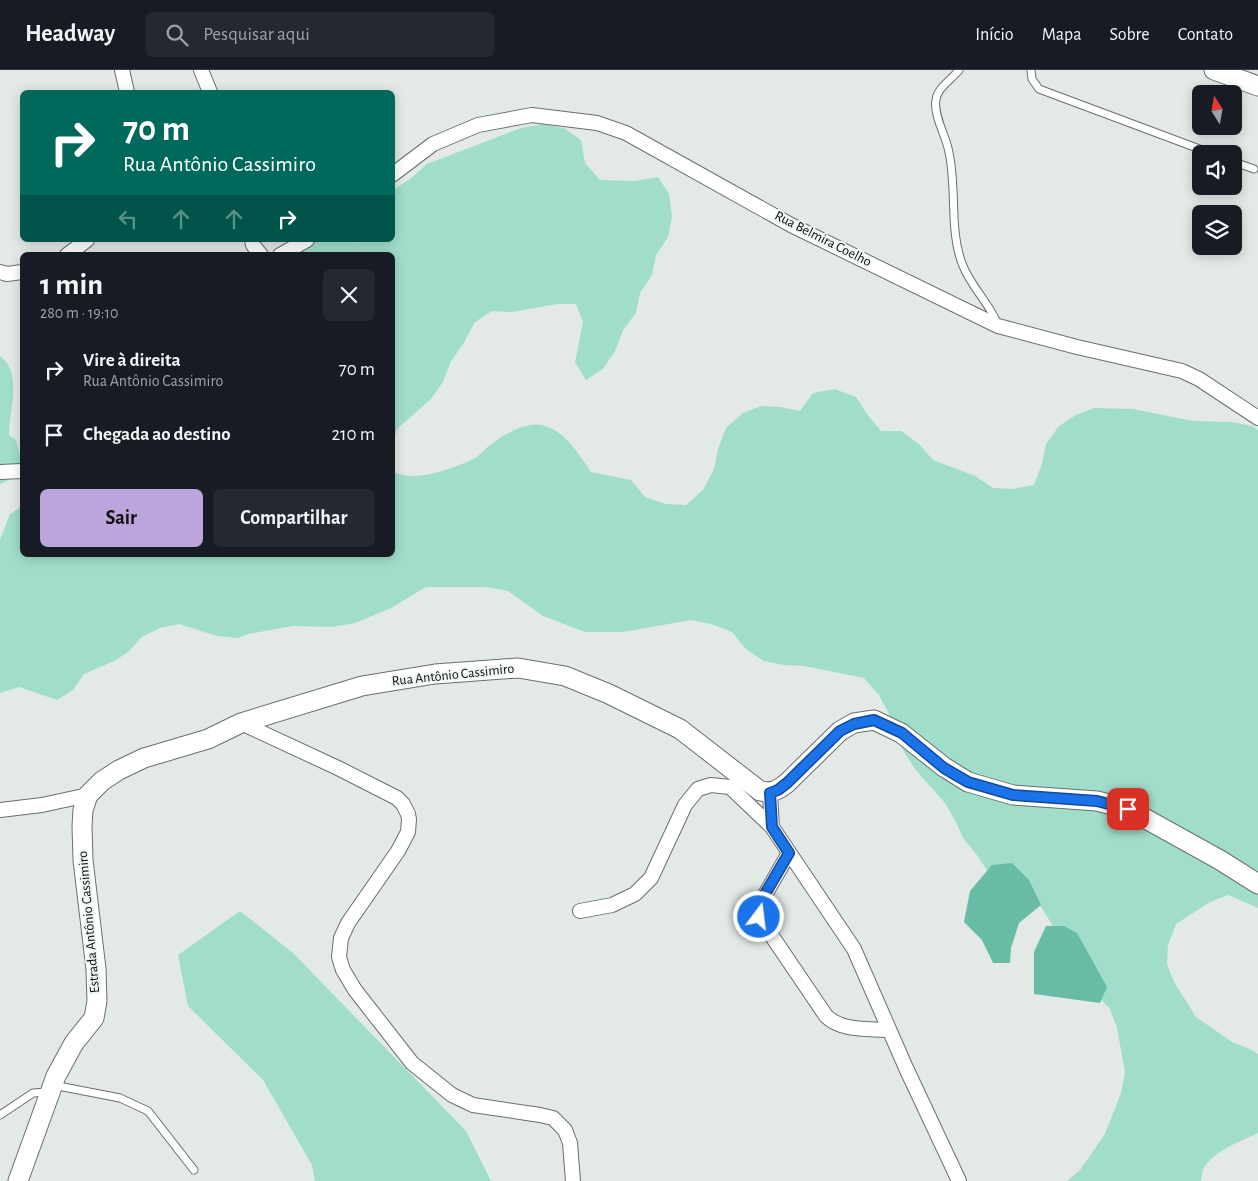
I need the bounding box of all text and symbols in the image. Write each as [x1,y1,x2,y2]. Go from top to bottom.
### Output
search box [145,12,495,57]
icon: search [163,21,191,49]
text: Headway [25,22,115,46]
text: Pesquisar aqui [203,25,310,44]
text: Início [975,26,1014,44]
text: Mapa [1042,26,1082,44]
text: Sobre [1110,26,1150,44]
text: Contato [1178,26,1233,44]
north arrow [1192,85,1242,135]
map controls [1192,85,1242,255]
icon: right [40,110,105,175]
text: 70 m [123,112,190,147]
button: sound [1192,145,1242,195]
text: Rua Antônio Cassimiro [123,153,316,175]
icon: left [114,205,142,233]
icon: ahead [167,205,195,233]
icon: ahead [220,205,248,233]
icon: right [273,205,301,233]
button: layers [1192,205,1242,255]
street label: Rua Belmira Coelho [772,209,874,269]
button: close [323,269,375,321]
text: 1 min [40,270,103,300]
text: 280 m · 19:10 [40,305,118,321]
text: Vire à direita [83,351,181,370]
icon: right [40,356,68,384]
text: 70 m [339,360,375,379]
text: Rua Antônio Cassimiro [83,373,223,389]
icon: arrive [40,421,68,449]
text: Chegada ao destino [83,425,231,444]
text: 210 m [331,425,375,444]
button: Sair [40,489,203,547]
button: Compartilhar [213,489,375,547]
street label: Rua Antônio Cassimiro [391,662,515,688]
pin [1107,788,1149,830]
icon: arrive [1114,795,1142,823]
street label: Estrada Antônio Cassimiro [76,850,102,994]
position arrow [732,890,784,942]

